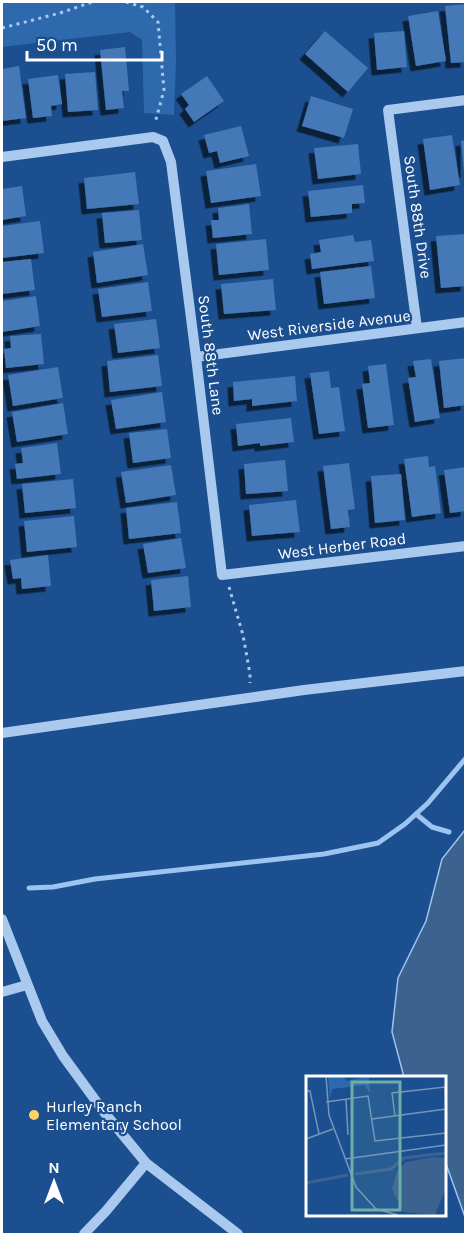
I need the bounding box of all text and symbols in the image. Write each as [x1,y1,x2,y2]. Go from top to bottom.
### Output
scale bar [27,24,162,62]
text: 50 m [36,34,78,56]
street label: South 88th Drive [400,154,436,280]
street label: South 88th Lane [194,294,228,416]
street label: West Riverside Avenue [246,306,412,344]
street label: West Herber Road [277,529,407,563]
inset map [306,1076,446,1215]
place label: Hurley Ranch Elementary School [46,1097,182,1134]
marker: Hurley Ranch Elementary School [27,1108,41,1122]
north arrow [24,1152,84,1212]
text: N [48,1158,60,1177]

